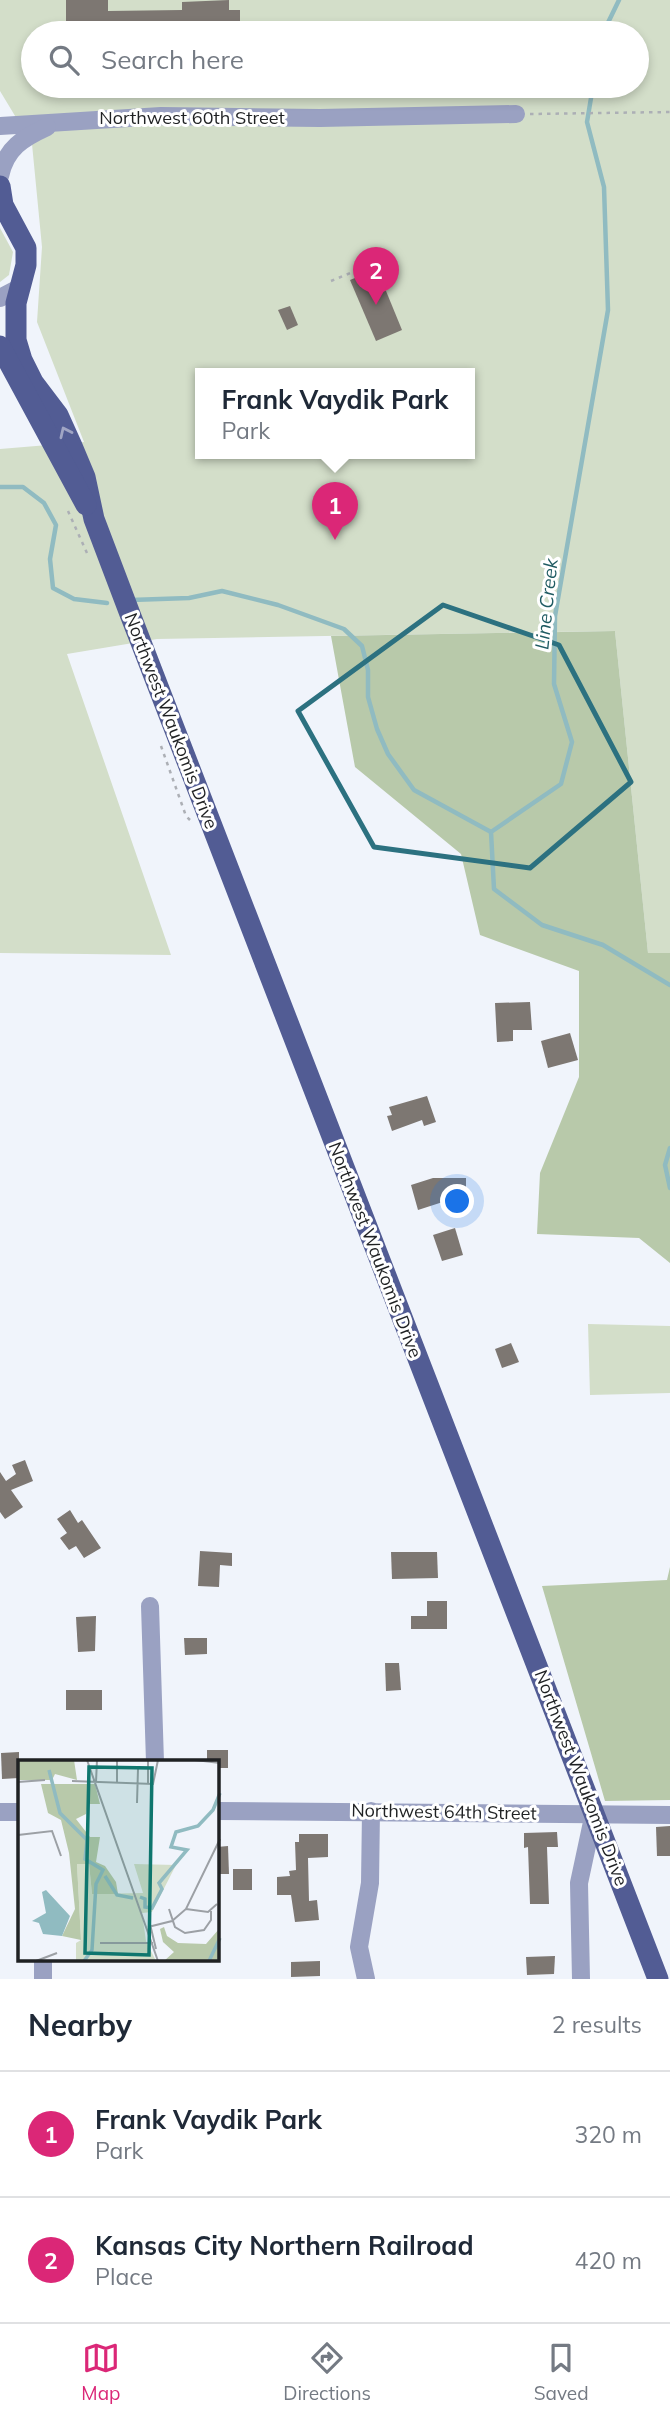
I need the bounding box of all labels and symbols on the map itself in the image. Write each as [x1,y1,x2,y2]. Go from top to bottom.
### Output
street label: Northwest 60th Street [99,106,285,129]
pin: 2 [353,247,399,305]
one-way arrow [60,426,74,439]
pin: 1 [312,482,358,540]
water label: Line Creek [529,556,563,651]
street label: Northwest Waukomis Drive [120,610,223,832]
street label: Northwest Waukomis Drive [324,1139,427,1361]
your location [440,1184,474,1218]
street label: Northwest Waukomis Drive [530,1667,633,1889]
inset map [18,1760,219,1962]
street label: Northwest 64th Street [351,1798,537,1825]

